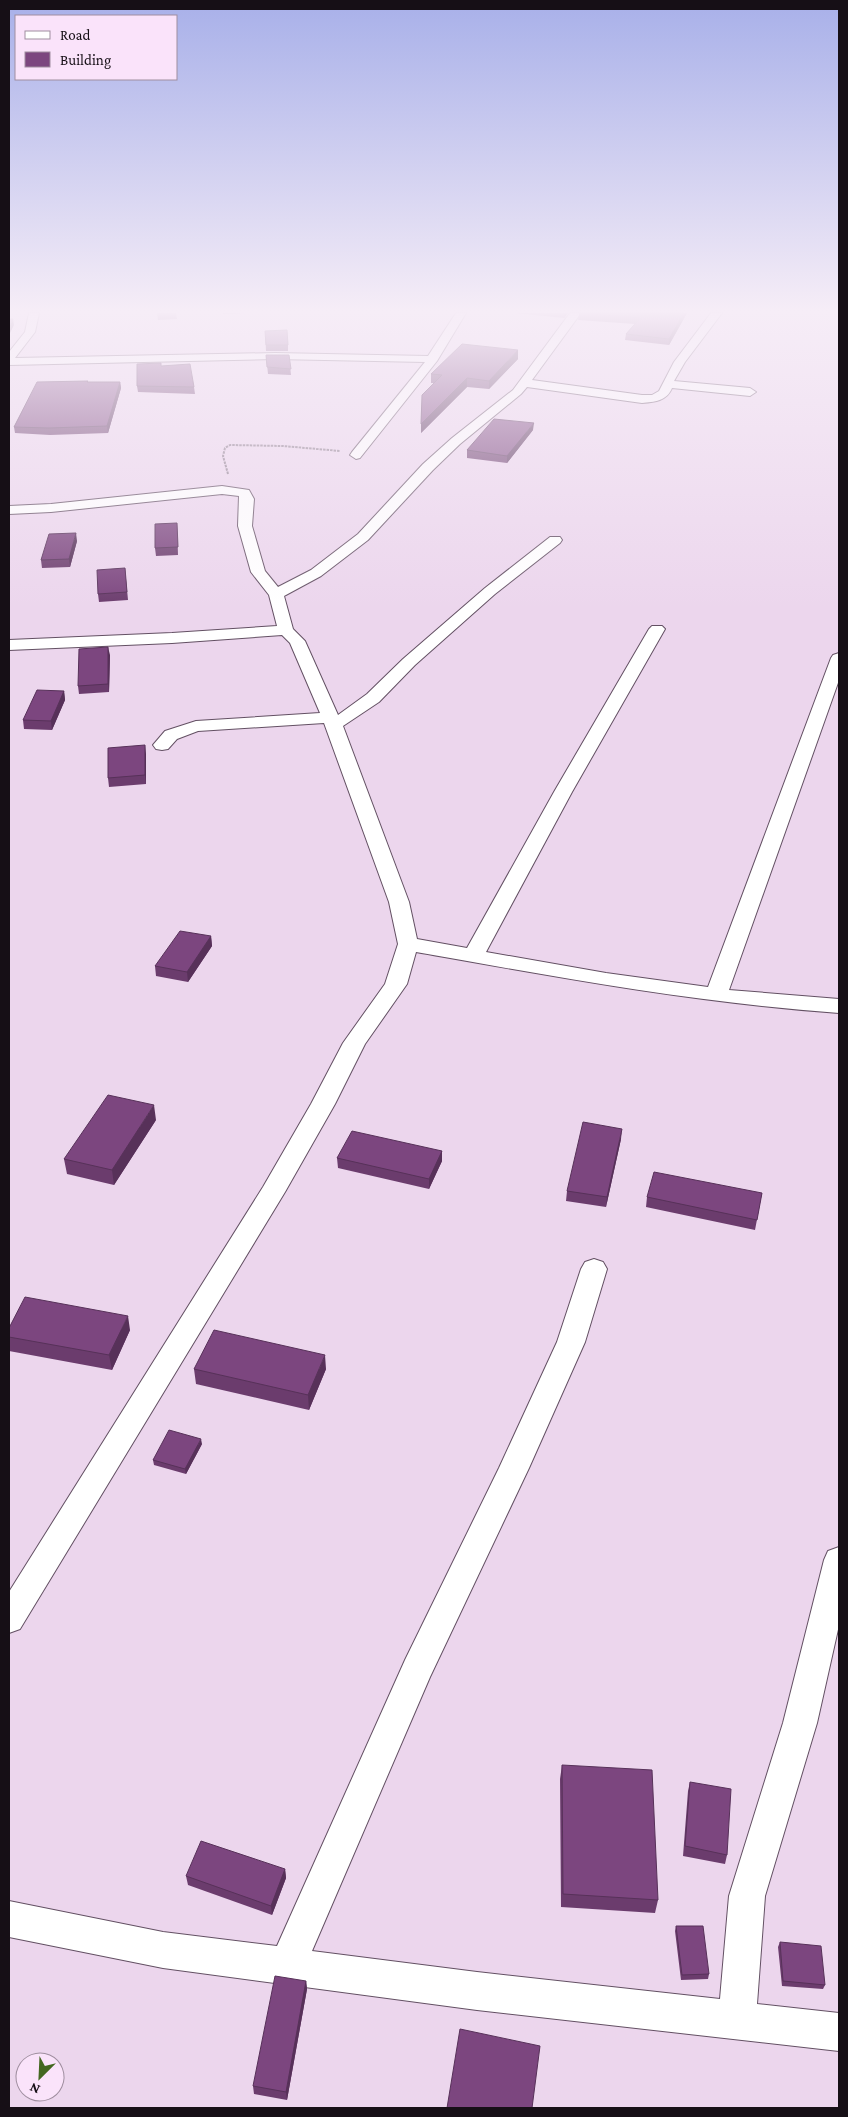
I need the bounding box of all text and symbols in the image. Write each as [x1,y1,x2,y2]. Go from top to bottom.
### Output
legend [15,15,178,80]
text: Road [60,27,91,43]
text: Building [60,52,111,69]
north arrow [15,2052,65,2102]
text: N [27,2079,42,2098]

